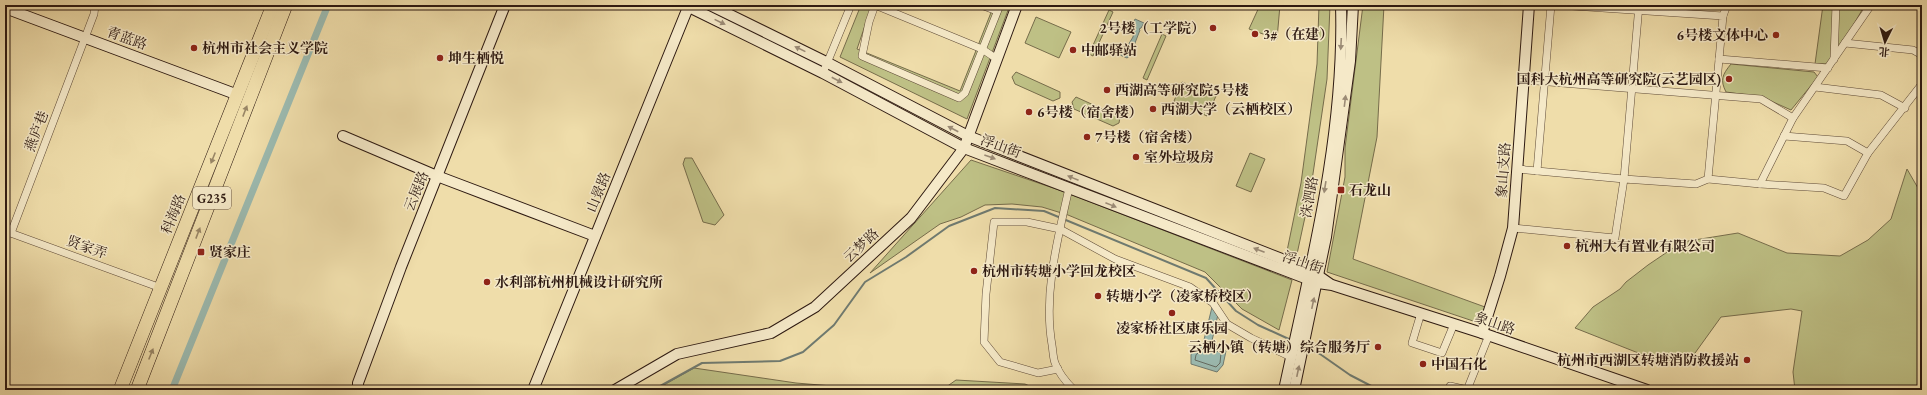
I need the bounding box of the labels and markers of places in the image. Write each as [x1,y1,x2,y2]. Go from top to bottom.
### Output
place label: 2号楼（工学院） [1100,19,1205,37]
marker: 2号楼（工学院） [1208,23,1218,33]
place label: 3#（在建） [1263,25,1333,43]
place label: 6号楼文体中心 [1677,26,1768,44]
marker: 3#（在建） [1250,29,1260,39]
marker: 6号楼文体中心 [1771,30,1781,40]
place label: 杭州市社会主义学院 [202,39,328,57]
place label: 中邮驿站 [1081,41,1137,59]
marker: 杭州市社会主义学院 [189,43,199,53]
marker: 中邮驿站 [1068,45,1078,55]
place label: 坤生栖悦 [448,49,504,67]
marker: 坤生栖悦 [435,53,445,63]
place label: 国科大杭州高等研究院(云艺园区) [1516,70,1721,88]
marker: 国科大杭州高等研究院(云艺园区) [1724,74,1734,84]
place label: 西湖高等研究院5号楼 [1115,81,1248,99]
marker: 西湖高等研究院5号楼 [1102,85,1112,95]
place label: 西湖大学（云栖校区） [1161,100,1301,118]
place label: 6号楼（宿舍楼） [1037,103,1142,121]
marker: 西湖大学（云栖校区） [1148,104,1158,114]
marker: 6号楼（宿舍楼） [1024,107,1034,117]
place label: 7号楼（宿舍楼） [1095,128,1200,146]
marker: 7号楼（宿舍楼） [1082,132,1092,142]
place label: 室外垃圾房 [1144,148,1214,166]
marker: 室外垃圾房 [1131,152,1141,162]
place label: 石龙山 [1349,181,1391,199]
marker: 石龙山 [1336,185,1346,195]
place label: 杭州大有置业有限公司 [1575,237,1715,255]
marker: 杭州大有置业有限公司 [1562,241,1572,251]
place label: 贤家庄 [209,243,251,261]
marker: 贤家庄 [196,247,206,257]
place label: 杭州市转塘小学回龙校区 [982,262,1136,280]
marker: 杭州市转塘小学回龙校区 [969,266,979,276]
place label: 水利部杭州机械设计研究所 [495,273,663,291]
marker: 水利部杭州机械设计研究所 [482,277,492,287]
place label: 转塘小学（凌家桥校区） [1106,287,1260,305]
marker: 转塘小学（凌家桥校区） [1093,291,1103,301]
marker: 凌家桥社区康乐园 [1167,308,1177,318]
place label: 凌家桥社区康乐园 [1116,319,1228,337]
place label: 云栖小镇（转塘）综合服务厅 [1188,338,1370,356]
marker: 云栖小镇（转塘）综合服务厅 [1373,342,1383,352]
place label: 杭州市西湖区转塘消防救援站 [1557,351,1739,369]
place label: 中国石化 [1431,355,1487,373]
marker: 杭州市西湖区转塘消防救援站 [1742,355,1752,365]
marker: 中国石化 [1418,359,1428,369]

